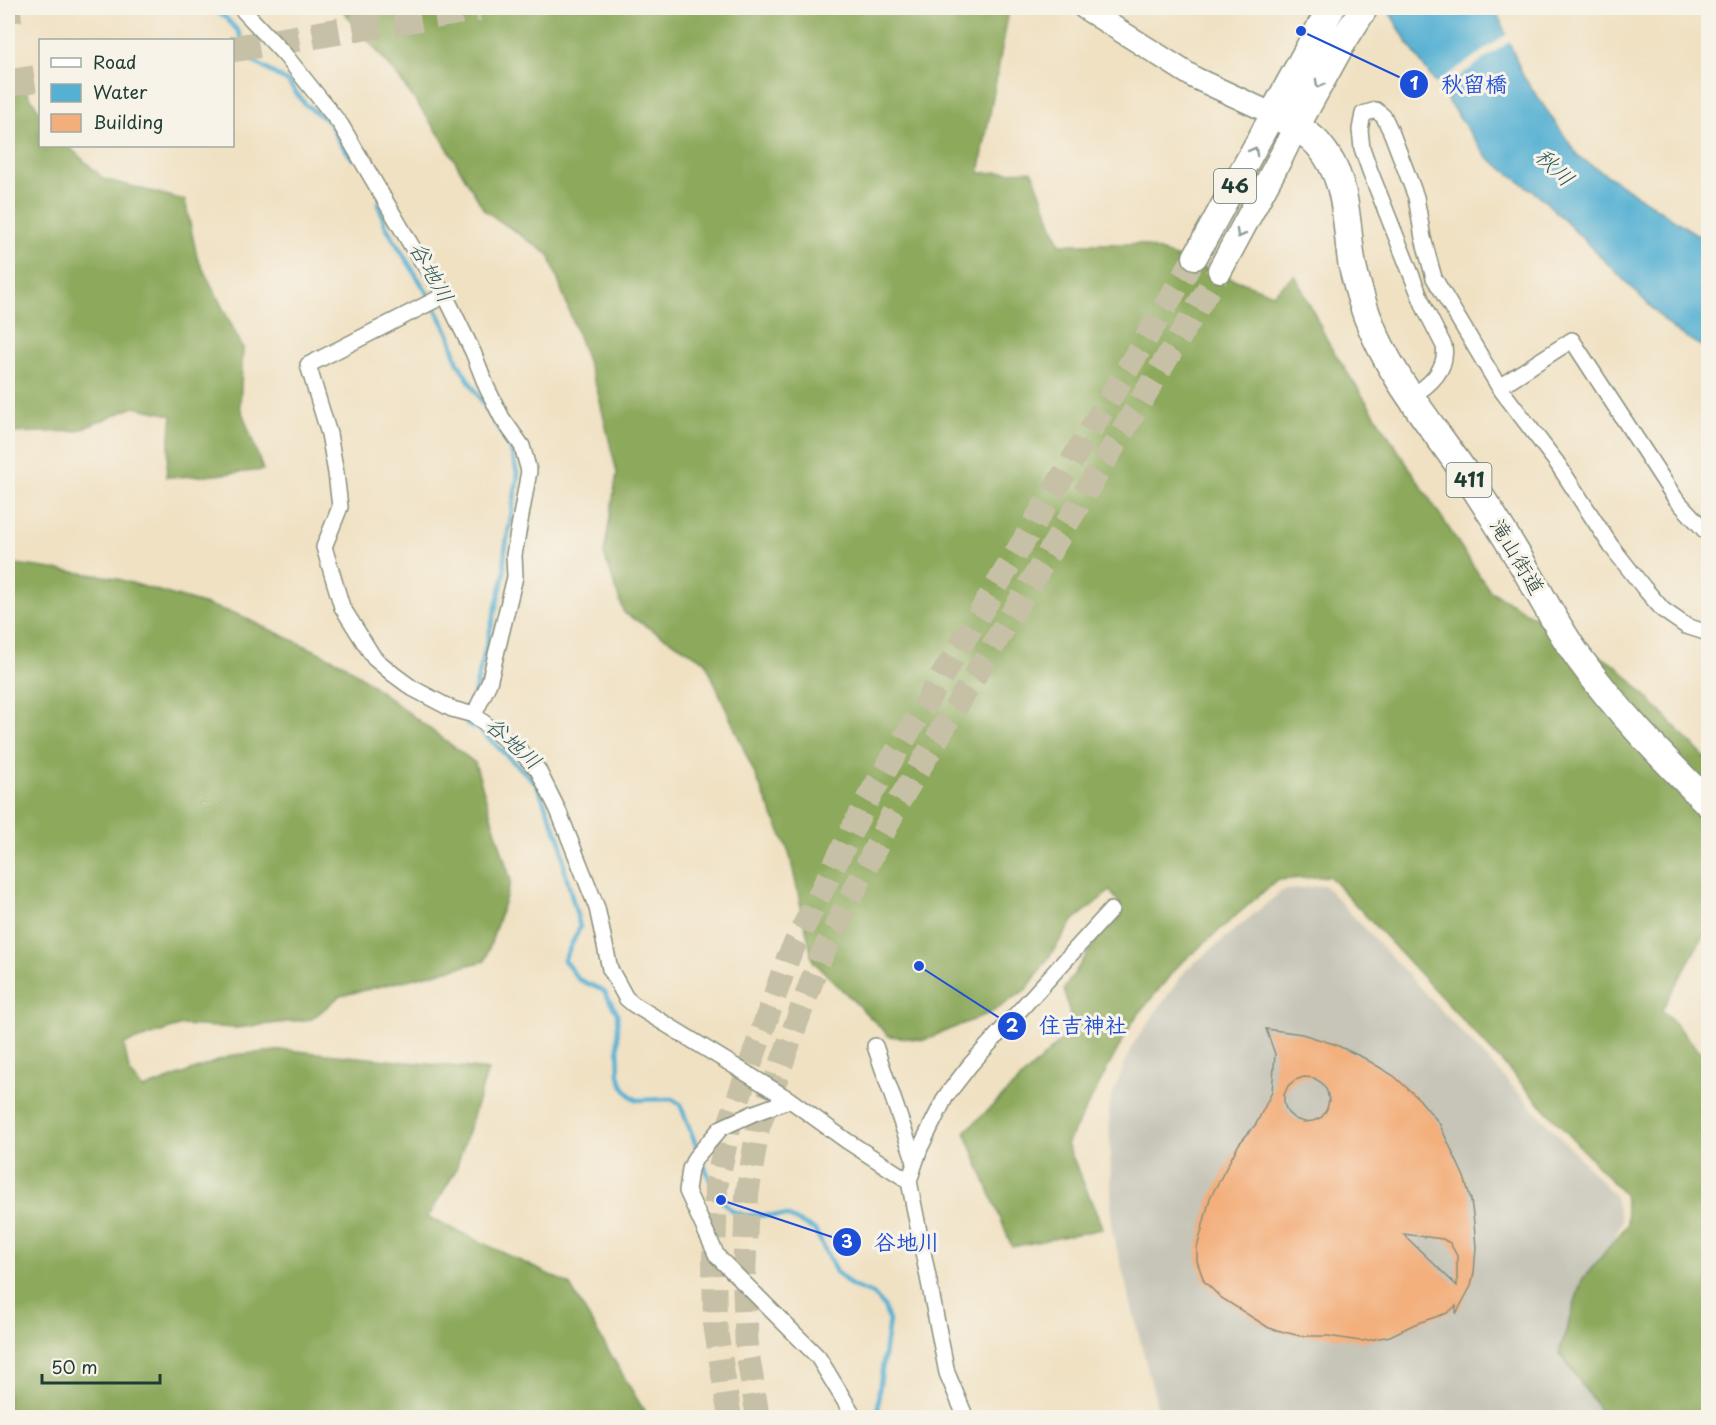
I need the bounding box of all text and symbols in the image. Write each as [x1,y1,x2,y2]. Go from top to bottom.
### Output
legend [39,39,234,147]
text: Road [93,48,137,75]
callout: 秋留橋 [1399,64,1519,104]
text: 秋留橋 [1441,66,1507,99]
text: 1 [1410,69,1419,96]
text: Water [93,78,148,105]
one-way arrow [1315,78,1326,88]
text: Building [93,108,163,135]
water label: 秋川 [1529,139,1583,193]
one-way arrow [1247,147,1258,158]
road number: 46 [1214,169,1256,203]
one-way arrow [1236,228,1247,238]
water label: 谷地川 [403,234,464,308]
road number: 411 [1446,463,1492,497]
street label: 滝山街道 [1483,512,1554,600]
water label: 谷地川 [479,708,551,776]
callout: 住吉神社 [997,1006,1139,1046]
text: 住吉神社 [1039,1007,1127,1040]
text: 2 [1006,1011,1019,1038]
callout: 谷地川 [832,1222,952,1262]
text: 谷地川 [874,1224,940,1257]
text: 3 [841,1227,853,1254]
scale bar [42,1347,160,1385]
text: 50 m [51,1353,98,1380]

